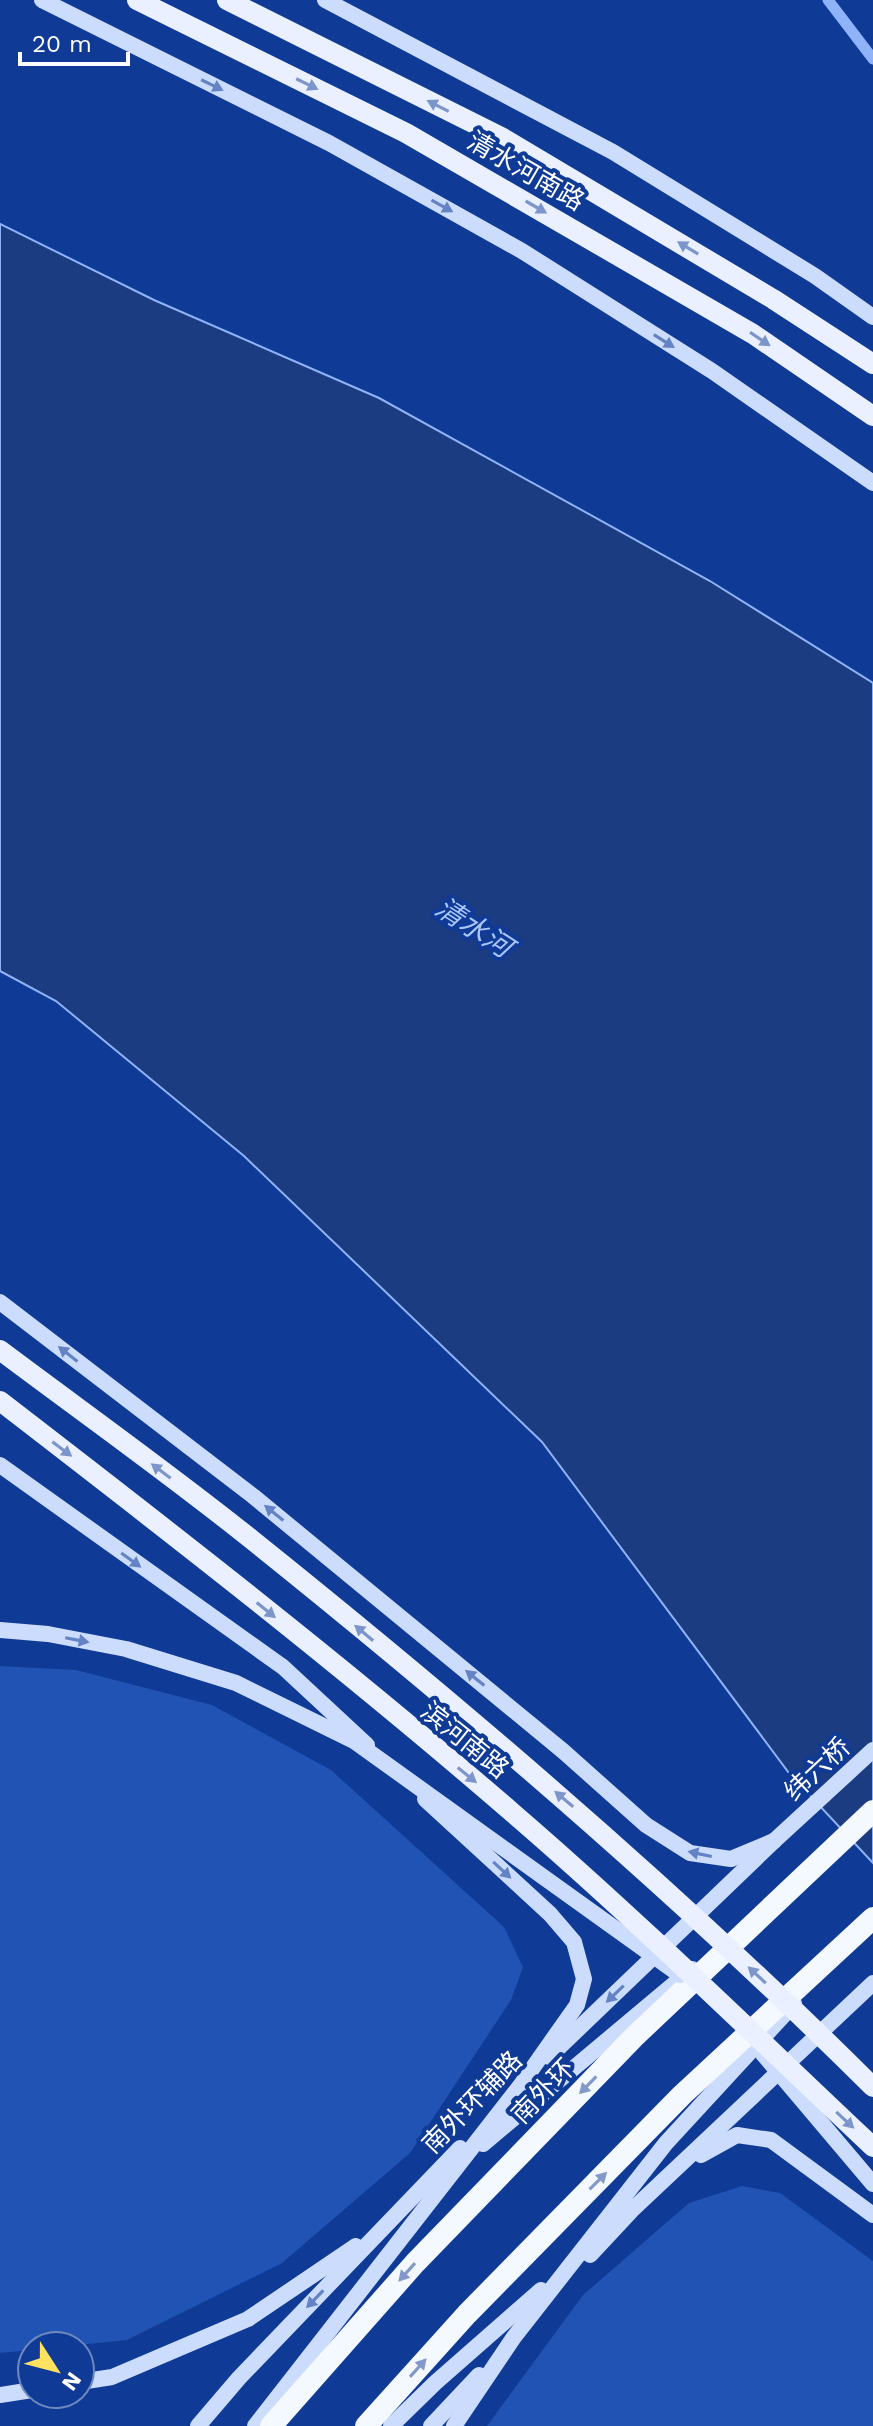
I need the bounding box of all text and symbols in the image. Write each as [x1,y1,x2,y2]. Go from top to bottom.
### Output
scale bar [20,16,128,66]
text: 20 m [32,30,92,58]
one-way arrow [200,78,224,92]
one-way arrow [296,78,319,91]
one-way arrow [427,99,450,113]
street label: 清水河南路 [462,126,590,216]
one-way arrow [431,199,453,213]
one-way arrow [525,200,548,214]
one-way arrow [677,242,699,256]
one-way arrow [749,332,771,346]
one-way arrow [653,333,675,347]
water label: 清水河 [430,891,522,967]
one-way arrow [58,1346,78,1362]
one-way arrow [52,1440,72,1456]
one-way arrow [151,1464,171,1480]
one-way arrow [264,1505,284,1522]
one-way arrow [121,1552,142,1567]
one-way arrow [256,1601,276,1618]
one-way arrow [355,1625,375,1642]
one-way arrow [65,1634,90,1646]
one-way arrow [465,1670,485,1687]
street label: 滨河南路 [415,1696,515,1784]
street label: 纬六桥 [778,1731,856,1807]
one-way arrow [457,1766,477,1783]
one-way arrow [554,1791,575,1808]
one-way arrow [688,1847,713,1860]
one-way arrow [492,1860,511,1878]
one-way arrow [747,1966,766,1984]
one-way arrow [606,1984,625,2003]
street label: 南外环辅路 [416,2045,528,2159]
street label: 南外环 [505,2053,581,2129]
one-way arrow [579,2075,597,2094]
one-way arrow [835,2111,854,2129]
one-way arrow [588,2172,607,2191]
one-way arrow [399,2261,416,2281]
one-way arrow [306,2289,324,2308]
north arrow [16,2330,96,2410]
one-way arrow [409,2359,426,2379]
text: N [57,2368,87,2395]

